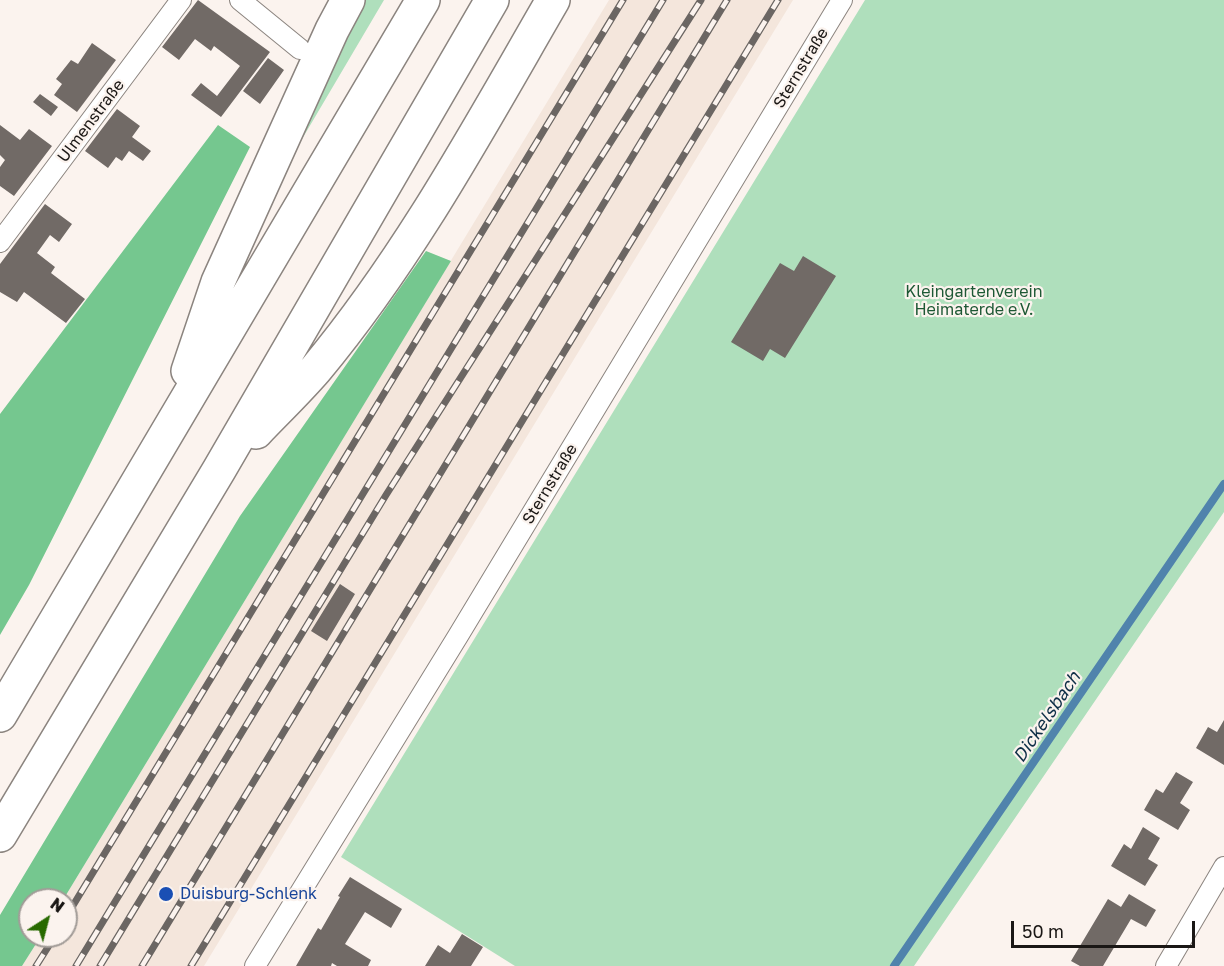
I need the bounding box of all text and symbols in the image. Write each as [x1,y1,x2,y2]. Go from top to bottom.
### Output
street label: Sternstraße [770,24,832,112]
street label: Ulmenstraße [54,76,128,166]
park label: Kleingartenverein Heimaterde e.V. [905,282,1043,320]
street label: Sternstraße [519,440,581,528]
water label: Dickelsbach [1009,667,1085,767]
place label: Duisburg-Schlenk [180,884,317,904]
marker: Duisburg-Schlenk [157,885,175,903]
north arrow [18,888,78,948]
text: N [47,893,68,917]
scale bar [1014,909,1198,947]
text: 50 m [1022,920,1064,942]

